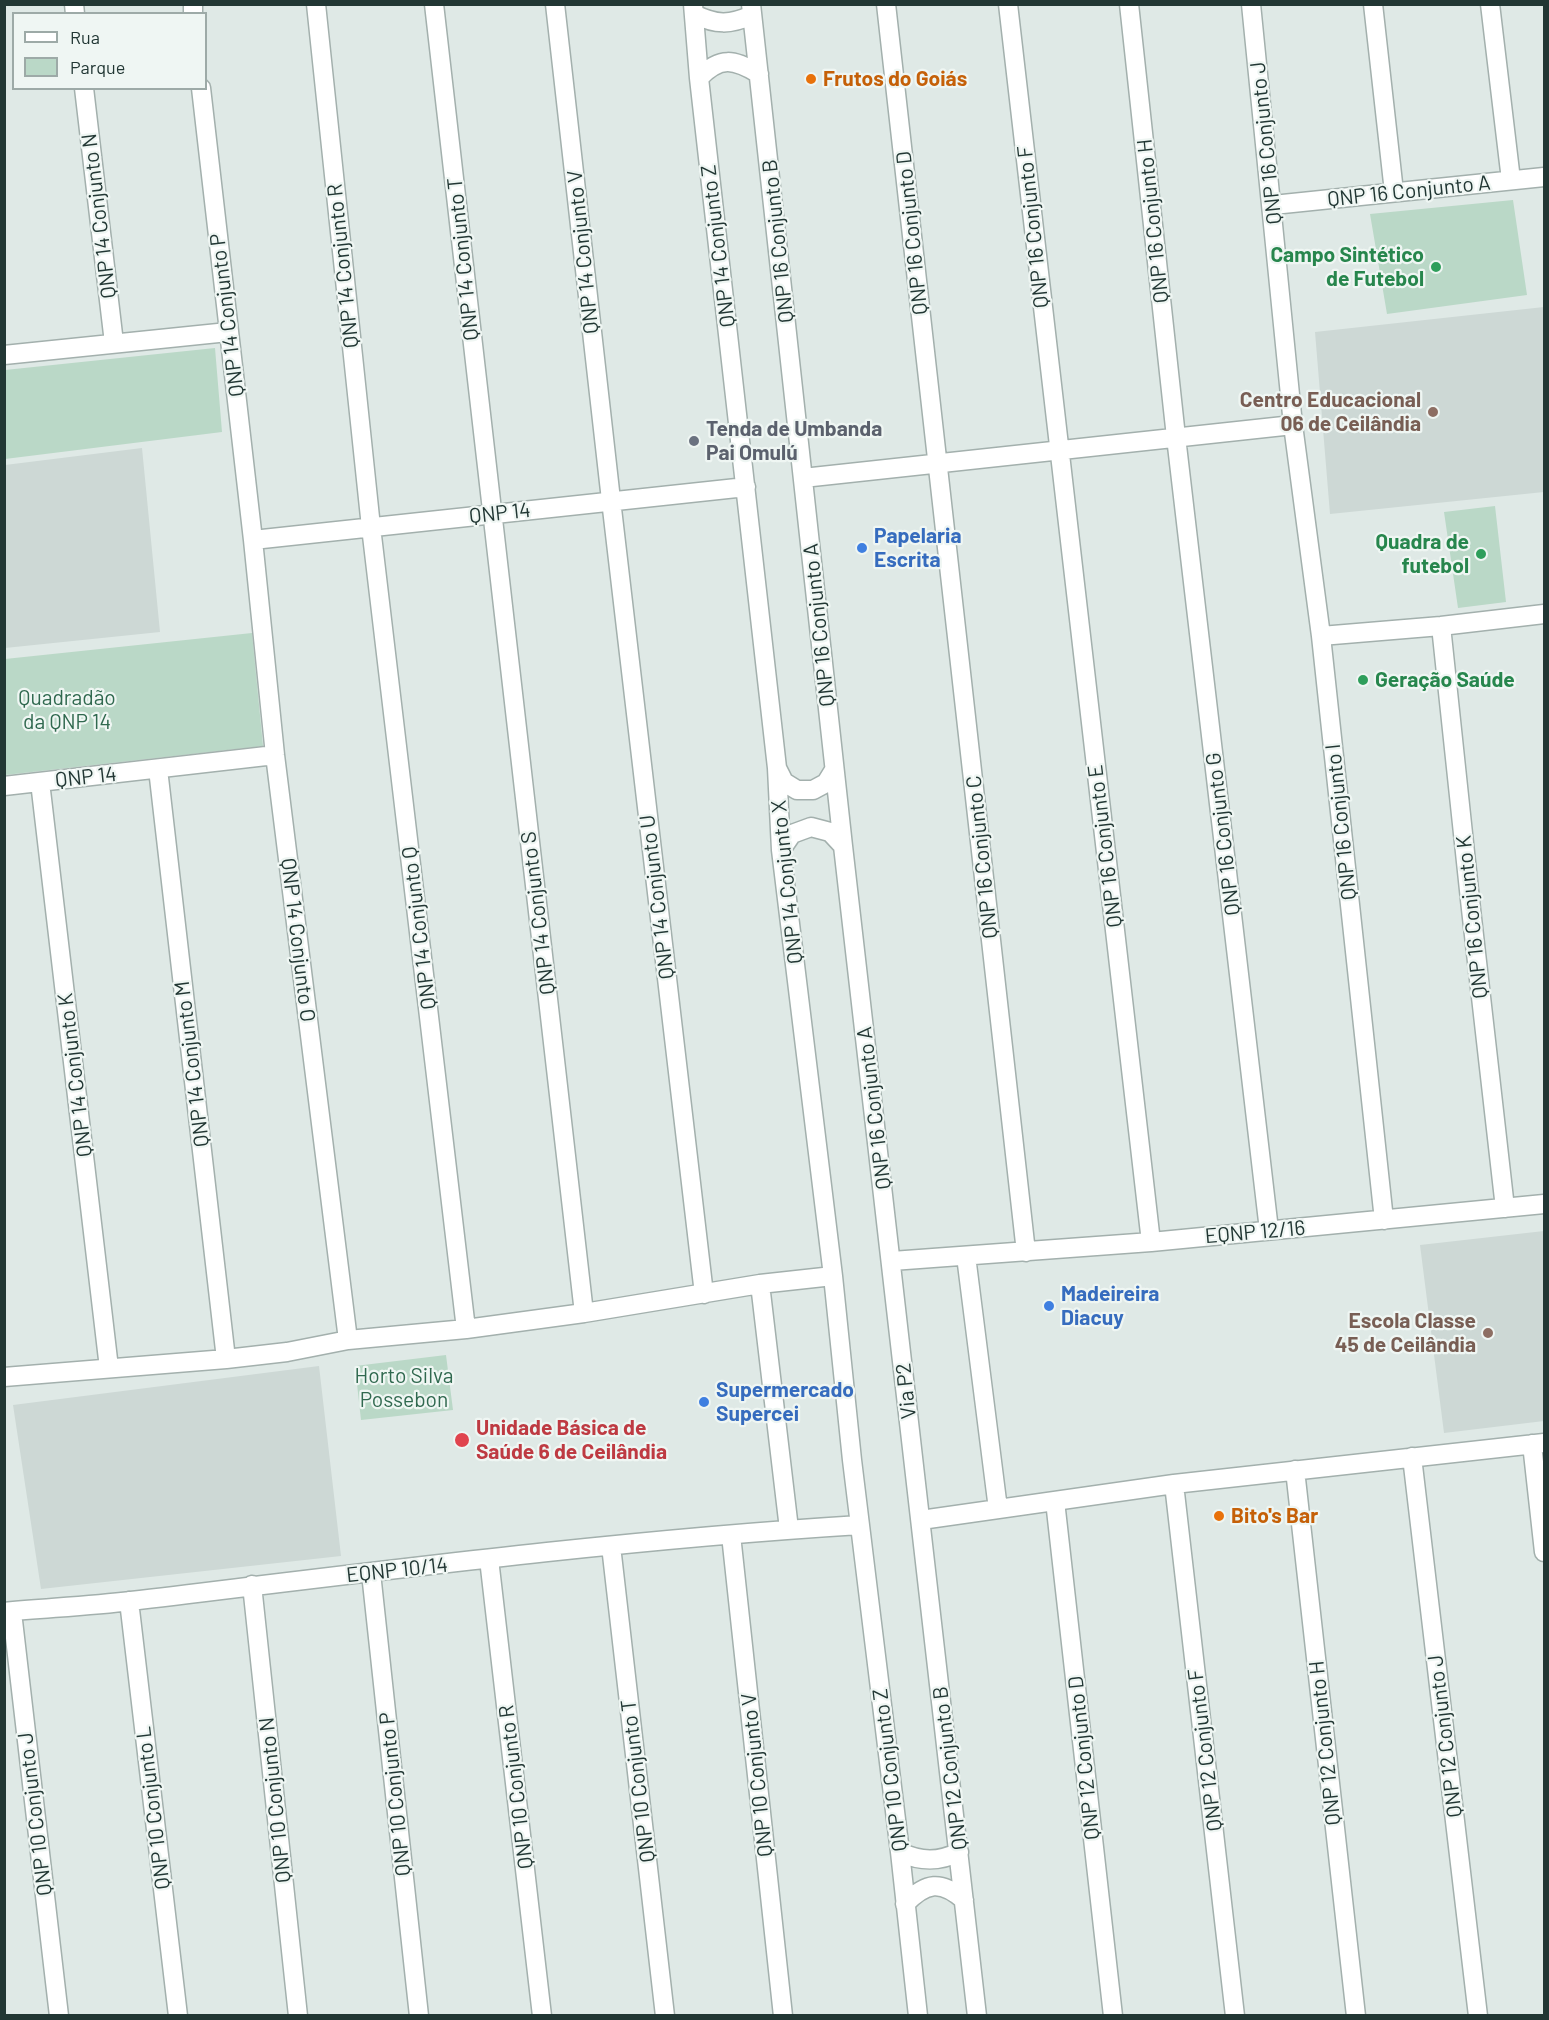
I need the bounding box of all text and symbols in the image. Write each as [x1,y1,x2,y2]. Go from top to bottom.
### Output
legend [12,12,207,90]
text: Rua [70,26,100,48]
text: Parque [70,56,125,78]
street label: QNP 16 Conjunto J [1245,60,1287,226]
place label: Frutos do Goiás [823,66,967,92]
marker: Frutos do Goiás [804,72,818,86]
street label: QNP 14 Conjunto N [76,132,122,300]
street label: QNP 16 Conjunto H [1132,138,1174,304]
street label: QNP 16 Conjunto F [1012,145,1054,309]
street label: QNP 16 Conjunto D [891,150,933,316]
street label: QNP 16 Conjunto B [757,158,799,324]
street label: QNP 14 Conjunto Z [696,163,740,329]
street label: QNP 14 Conjunto V [562,169,604,335]
street label: QNP 16 Conjunto A [1326,170,1492,212]
street label: QNP 14 Conjunto T [442,176,484,342]
street label: QNP 14 Conjunto R [322,183,364,349]
street label: QNP 14 Conjunto P [204,232,250,398]
place label: Campo Sintético de Futebol [1270,242,1424,292]
marker: Campo Sintético de Futebol [1429,260,1443,274]
place label: Centro Educacional 06 de Ceilândia [1240,387,1421,437]
marker: Centro Educacional 06 de Ceilândia [1426,405,1440,419]
place label: Tenda de Umbanda Pai Omulú [706,416,882,466]
marker: Tenda de Umbanda Pai Omulú [687,434,701,448]
street label: QNP 14 [468,497,532,529]
place label: Papelaria Escrita [874,523,962,573]
place label: Quadra de futebol [1376,529,1469,579]
marker: Papelaria Escrita [855,541,869,555]
street label: QNP 16 Conjunto A [798,542,840,708]
marker: Quadra de futebol [1474,547,1488,561]
place label: Geração Saúde [1375,667,1515,693]
marker: Geração Saúde [1356,673,1370,687]
park label: Quadradão da QNP 14 [18,685,116,735]
street label: QNP 16 Conjunto I [1320,743,1362,901]
street label: QNP 16 Conjunto G [1200,751,1246,917]
street label: QNP 14 [54,761,118,793]
street label: QNP 16 Conjunto E [1083,763,1127,929]
street label: QNP 16 Conjunto C [961,774,1003,940]
street label: QNP 14 Conjunto X [766,799,808,965]
street label: QNP 14 Conjunto U [634,813,680,981]
street label: QNP 14 Conjunto S [515,830,561,996]
street label: QNP 16 Conjunto K [1451,834,1493,1000]
street label: QNP 14 Conjunto Q [396,845,442,1011]
street label: QNP 14 Conjunto O [275,857,321,1023]
street label: QNP 14 Conjunto M [169,980,215,1148]
street label: QNP 14 Conjunto K [52,992,98,1158]
street label: QNP 16 Conjunto A [852,1025,896,1191]
street label: EQNP 12/16 [1204,1215,1306,1249]
place label: Madeireira Diacuy [1061,1281,1159,1331]
marker: Madeireira Diacuy [1042,1299,1056,1313]
place label: Escola Classe 45 de Ceilândia [1335,1308,1476,1358]
marker: Escola Classe 45 de Ceilândia [1481,1326,1495,1340]
street label: Via P2 [891,1362,921,1420]
park label: Horto Silva Possebon [354,1363,454,1413]
place label: Supermercado Supercei [716,1377,854,1427]
marker: Supermercado Supercei [697,1395,711,1409]
place label: Unidade Básica de Saúde 6 de Ceilândia [476,1415,667,1465]
marker: Unidade Básica de Saúde 6 de Ceilândia [453,1431,471,1449]
place label: Bito's Bar [1231,1503,1318,1529]
marker: Bito's Bar [1212,1509,1226,1523]
street label: EQNP 10/14 [345,1552,449,1588]
street label: QNP 12 Conjunto J [1423,1653,1467,1819]
street label: QNP 12 Conjunto H [1304,1659,1346,1827]
street label: QNP 12 Conjunto F [1183,1667,1227,1833]
street label: QNP 12 Conjunto D [1063,1675,1105,1841]
street label: QNP 12 Conjunto B [927,1685,973,1851]
street label: QNP 10 Conjunto Z [868,1687,912,1853]
street label: QNP 10 Conjunto V [736,1692,778,1858]
street label: QNP 10 Conjunto T [615,1698,661,1864]
street label: QNP 10 Conjunto R [493,1704,539,1870]
street label: QNP 10 Conjunto P [374,1711,416,1877]
street label: QNP 10 Conjunto N [254,1716,296,1884]
street label: QNP 10 Conjunto L [130,1725,176,1891]
street label: QNP 10 Conjunto J [12,1731,58,1897]

